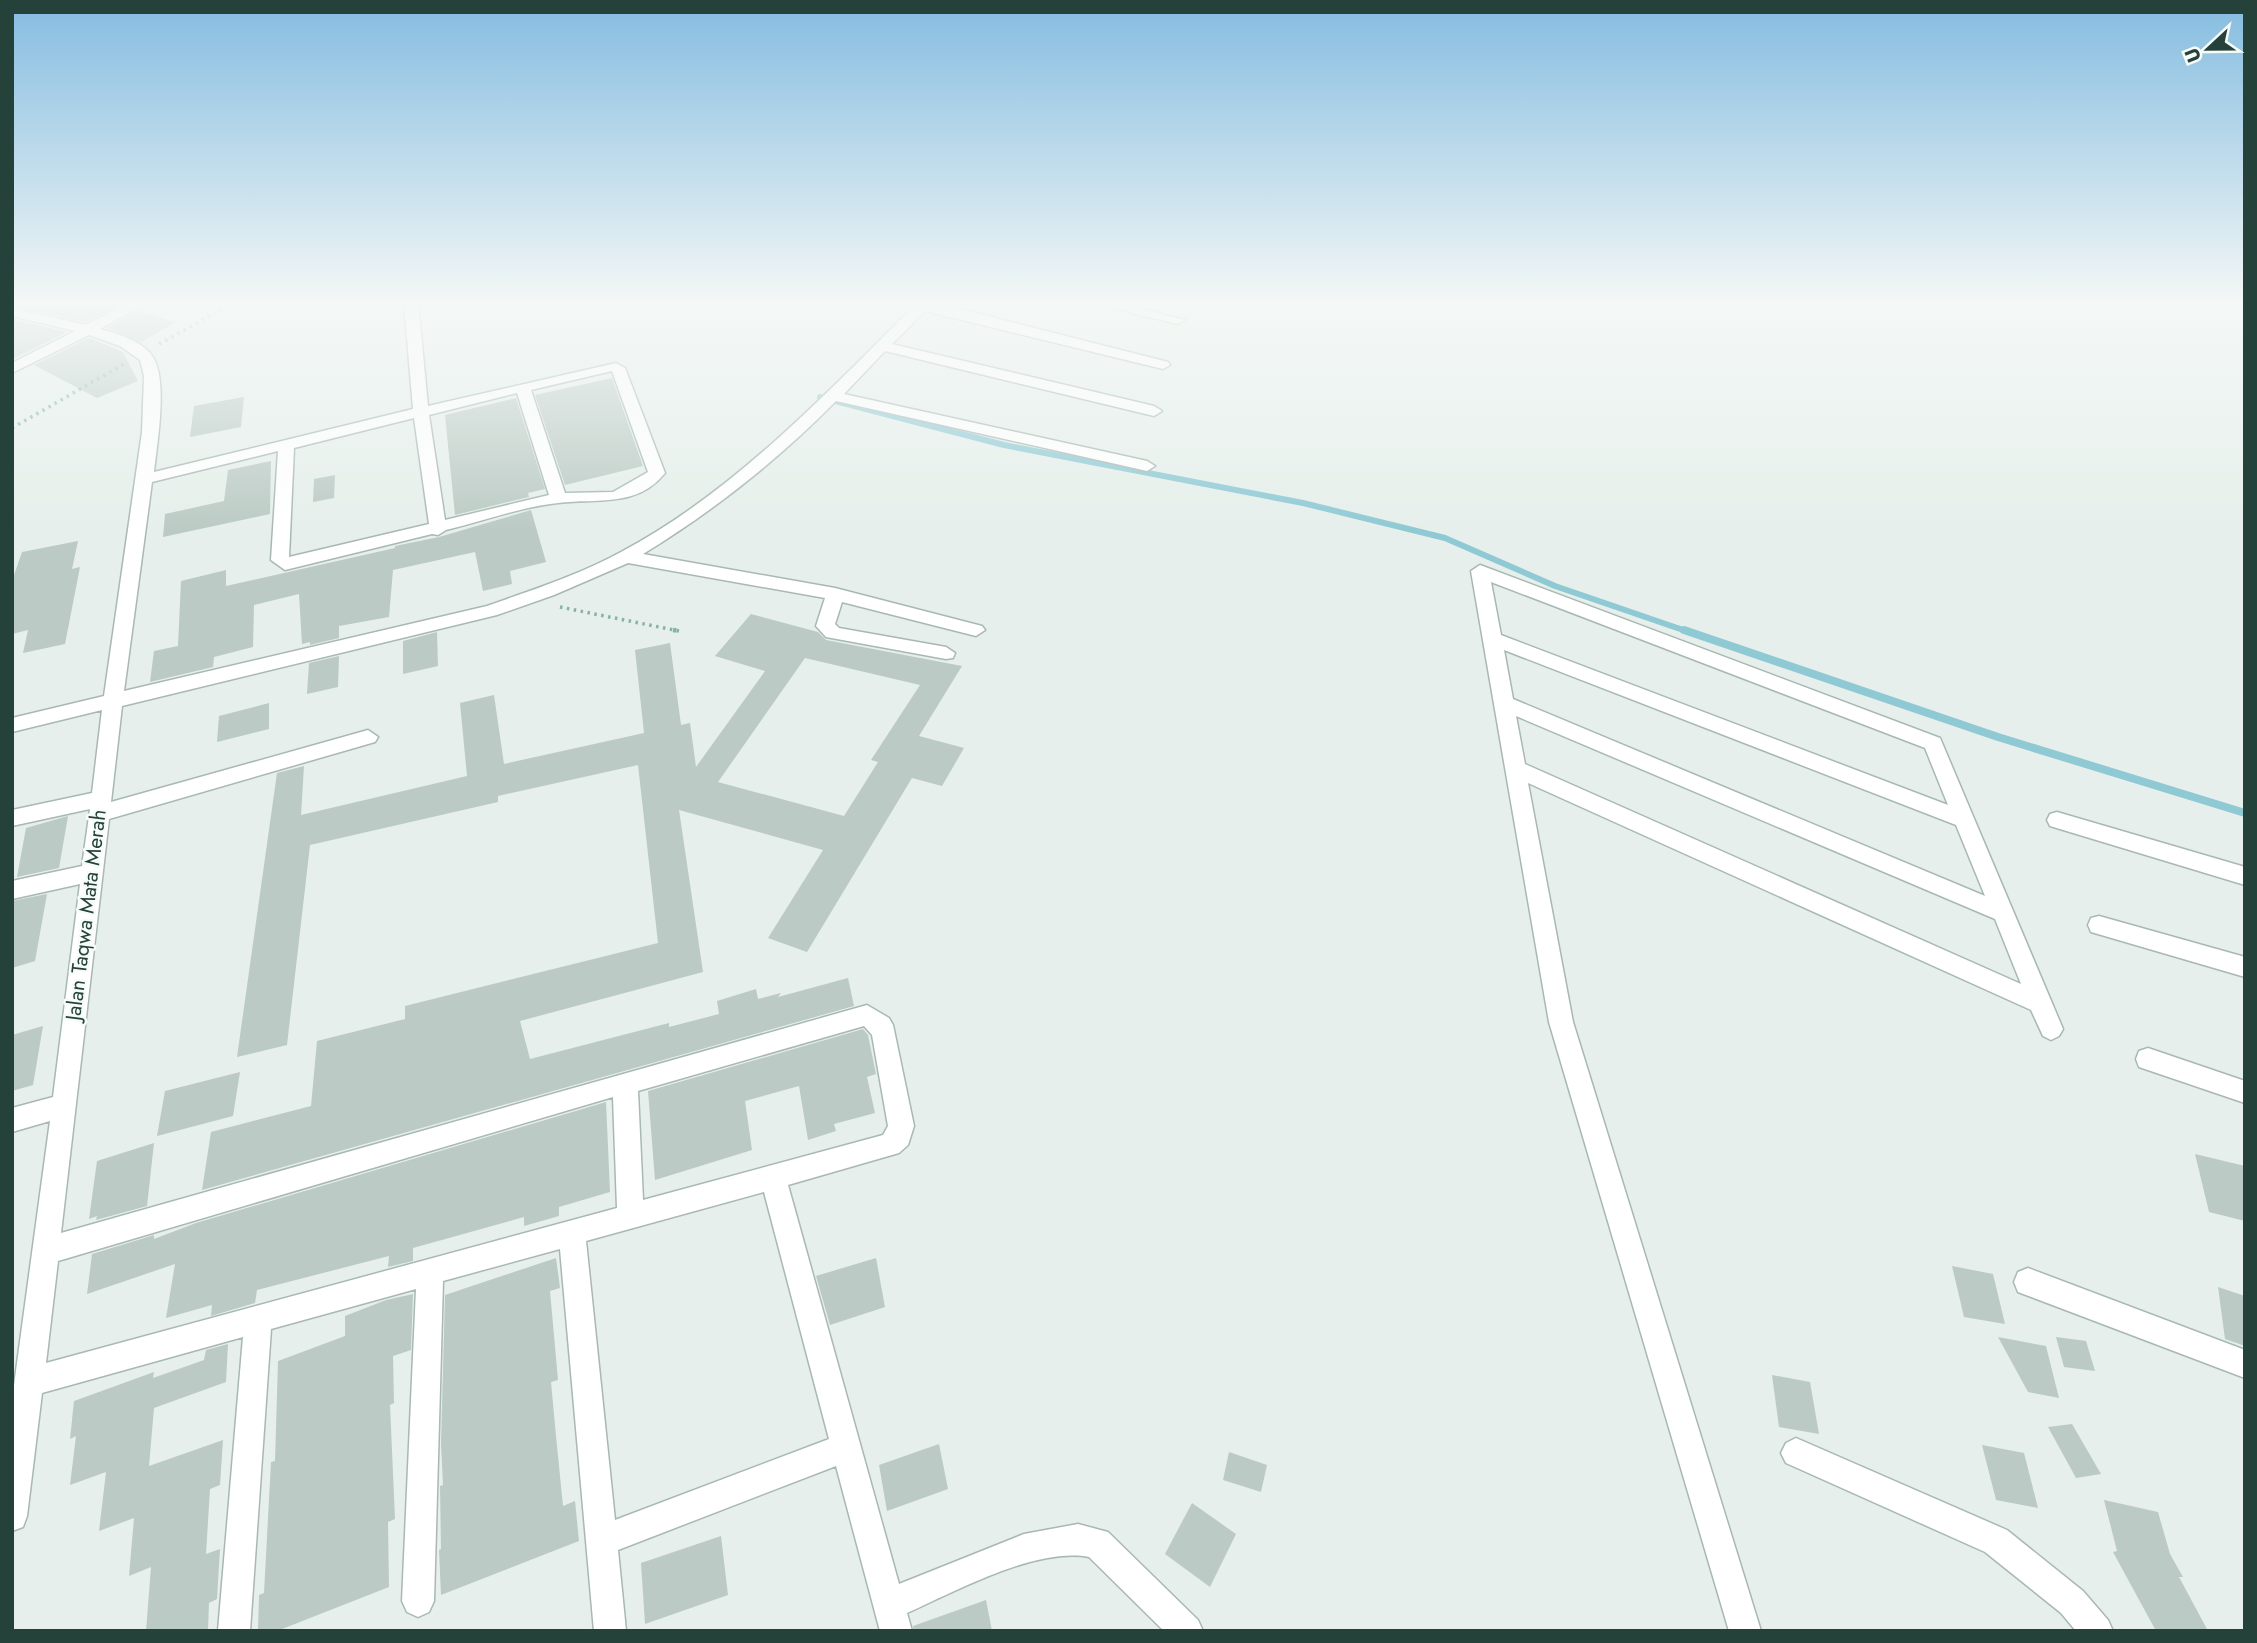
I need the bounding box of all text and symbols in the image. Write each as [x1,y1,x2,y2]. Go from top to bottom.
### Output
north arrow [2173,14,2243,84]
text: U [2178,44,2208,66]
street label: Jalan Taqwa Mata Merah [58,808,114,1025]

